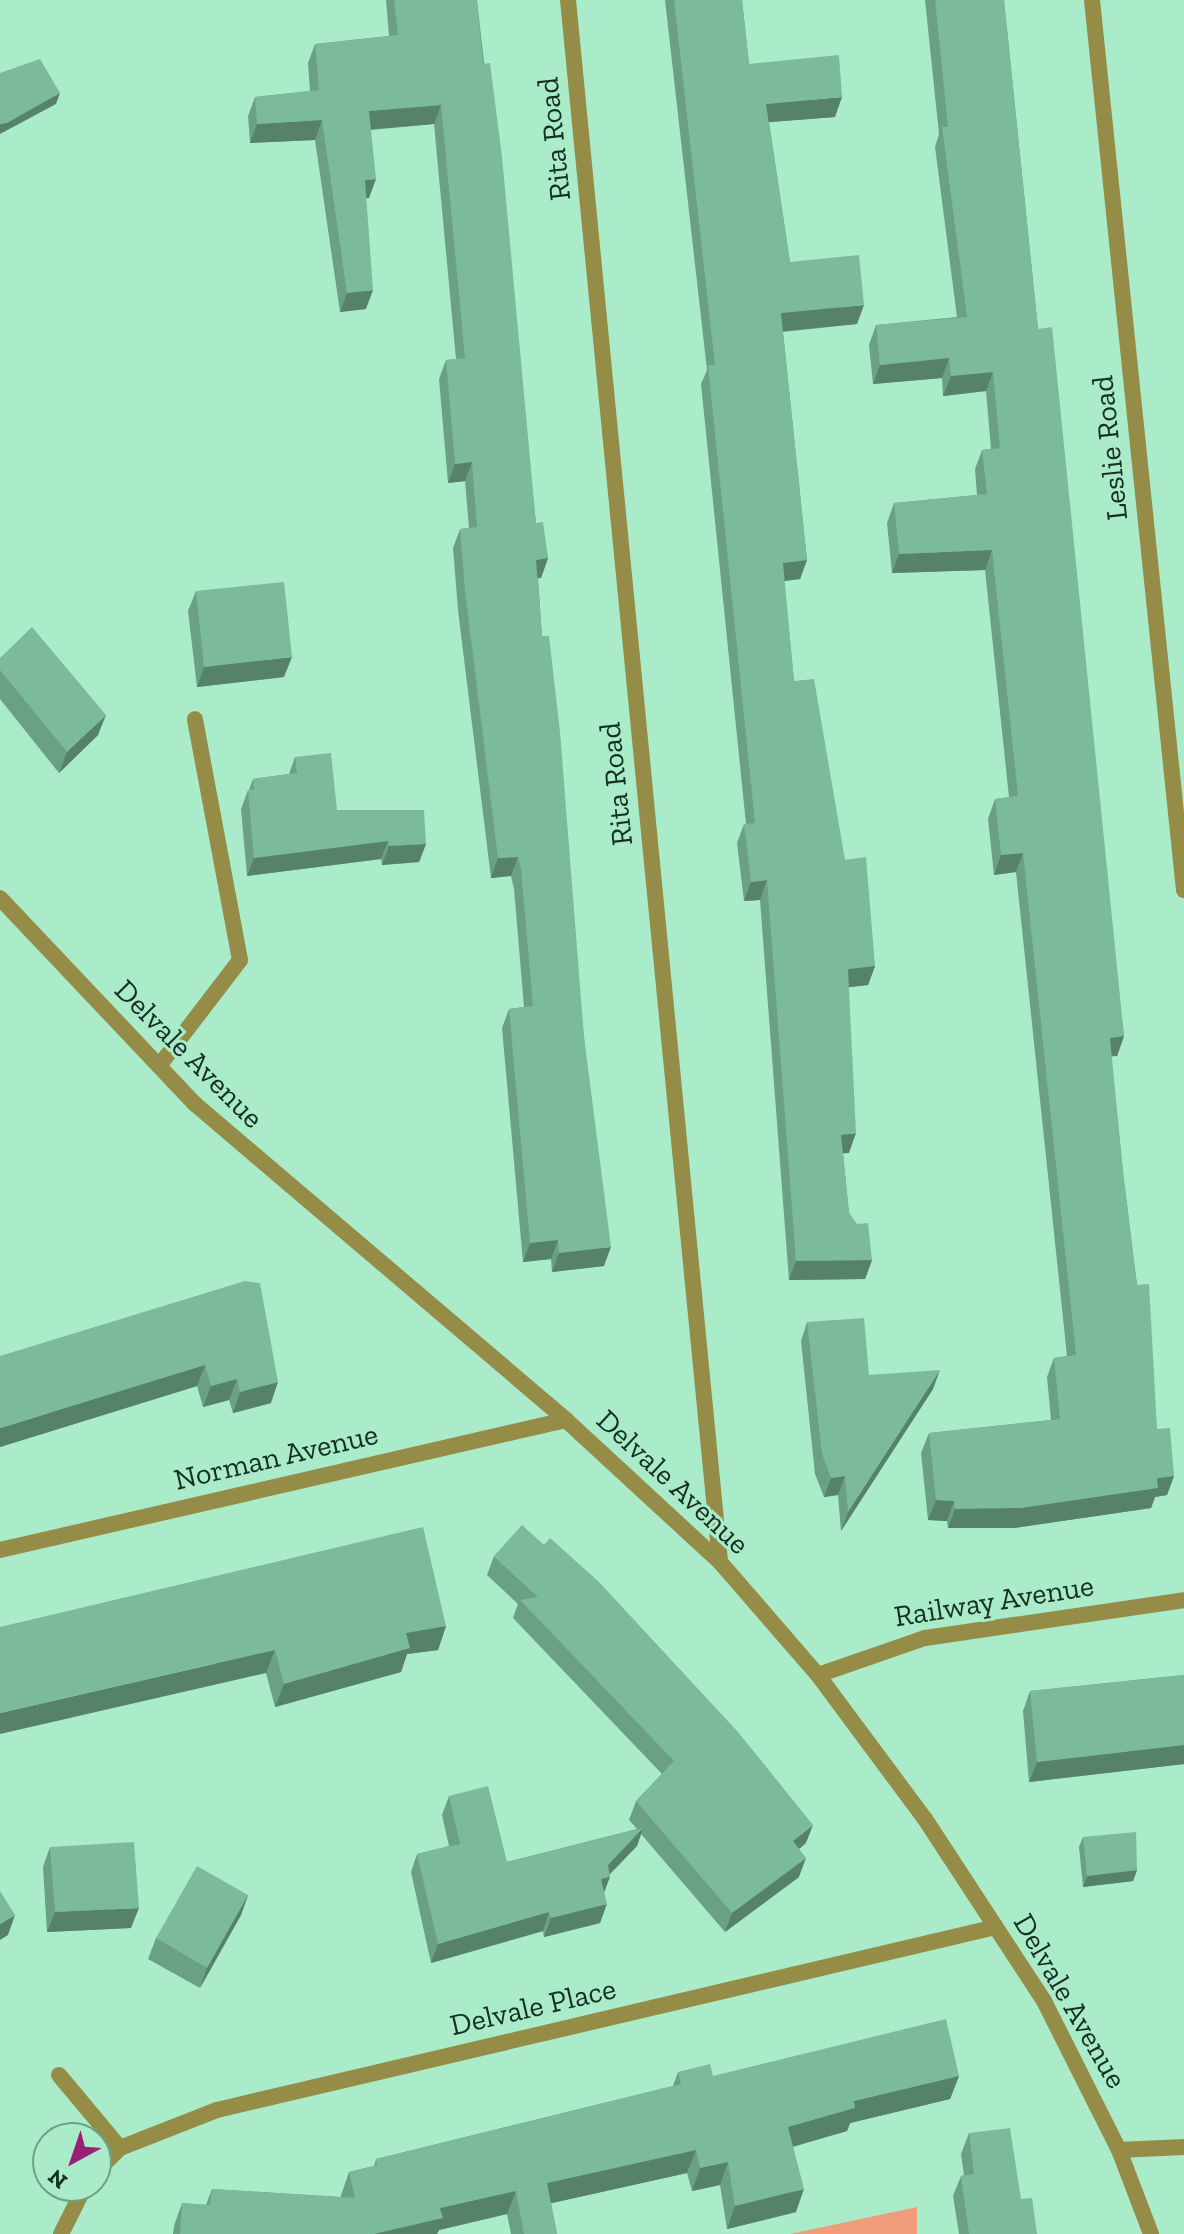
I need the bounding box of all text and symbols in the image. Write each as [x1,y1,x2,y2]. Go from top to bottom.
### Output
street label: Rita Road [530,76,578,202]
street label: Leslie Road [1085,374,1135,522]
street label: Rita Road [592,721,640,847]
street label: Delvale Avenue [107,972,271,1136]
street label: Delvale Avenue [589,1402,757,1562]
street label: Norman Avenue [170,1416,382,1498]
street label: Railway Avenue [891,1567,1097,1635]
street label: Delvale Avenue [1005,1907,1135,2095]
street label: Delvale Place [447,1970,619,2044]
north arrow [32,2122,112,2202]
text: N [42,2164,73,2195]

